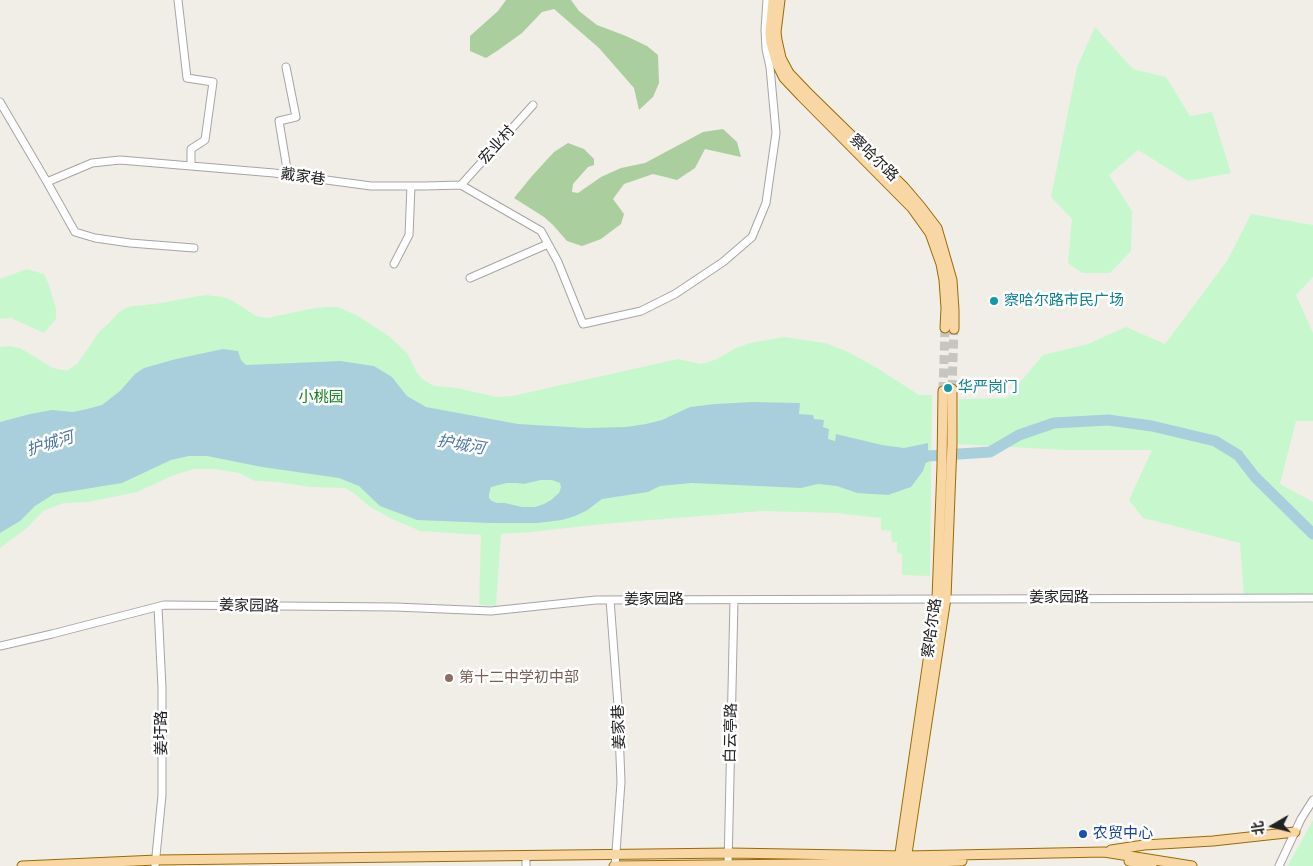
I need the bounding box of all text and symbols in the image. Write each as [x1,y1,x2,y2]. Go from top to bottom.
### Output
street label: 宏业村 [475,122,519,168]
street label: 察哈尔路 [846,131,902,185]
street label: 戴家巷 [279,165,327,189]
place label: 察哈尔路市民广场 [1004,292,1124,310]
marker: 察哈尔路市民广场 [988,295,1000,307]
place label: 华严岗门 [958,379,1018,397]
marker: 华严岗门 [942,382,954,394]
park label: 小桃园 [299,389,343,407]
water label: 护城河 [24,428,76,460]
water label: 护城河 [436,431,486,459]
street label: 姜家园路 [1029,589,1089,607]
street label: 姜家园路 [624,591,684,609]
street label: 姜家园路 [219,596,279,616]
street label: 察哈尔路 [919,597,945,659]
place label: 第十二中学初中部 [459,669,579,687]
marker: 第十二中学初中部 [443,672,455,684]
street label: 白云亭路 [721,703,741,763]
street label: 姜家巷 [609,704,629,750]
street label: 姜圩路 [153,711,171,755]
north arrow [1248,801,1298,851]
text: 北 [1249,820,1267,836]
place label: 农贸中心 [1093,825,1153,843]
marker: 农贸中心 [1077,828,1089,840]

